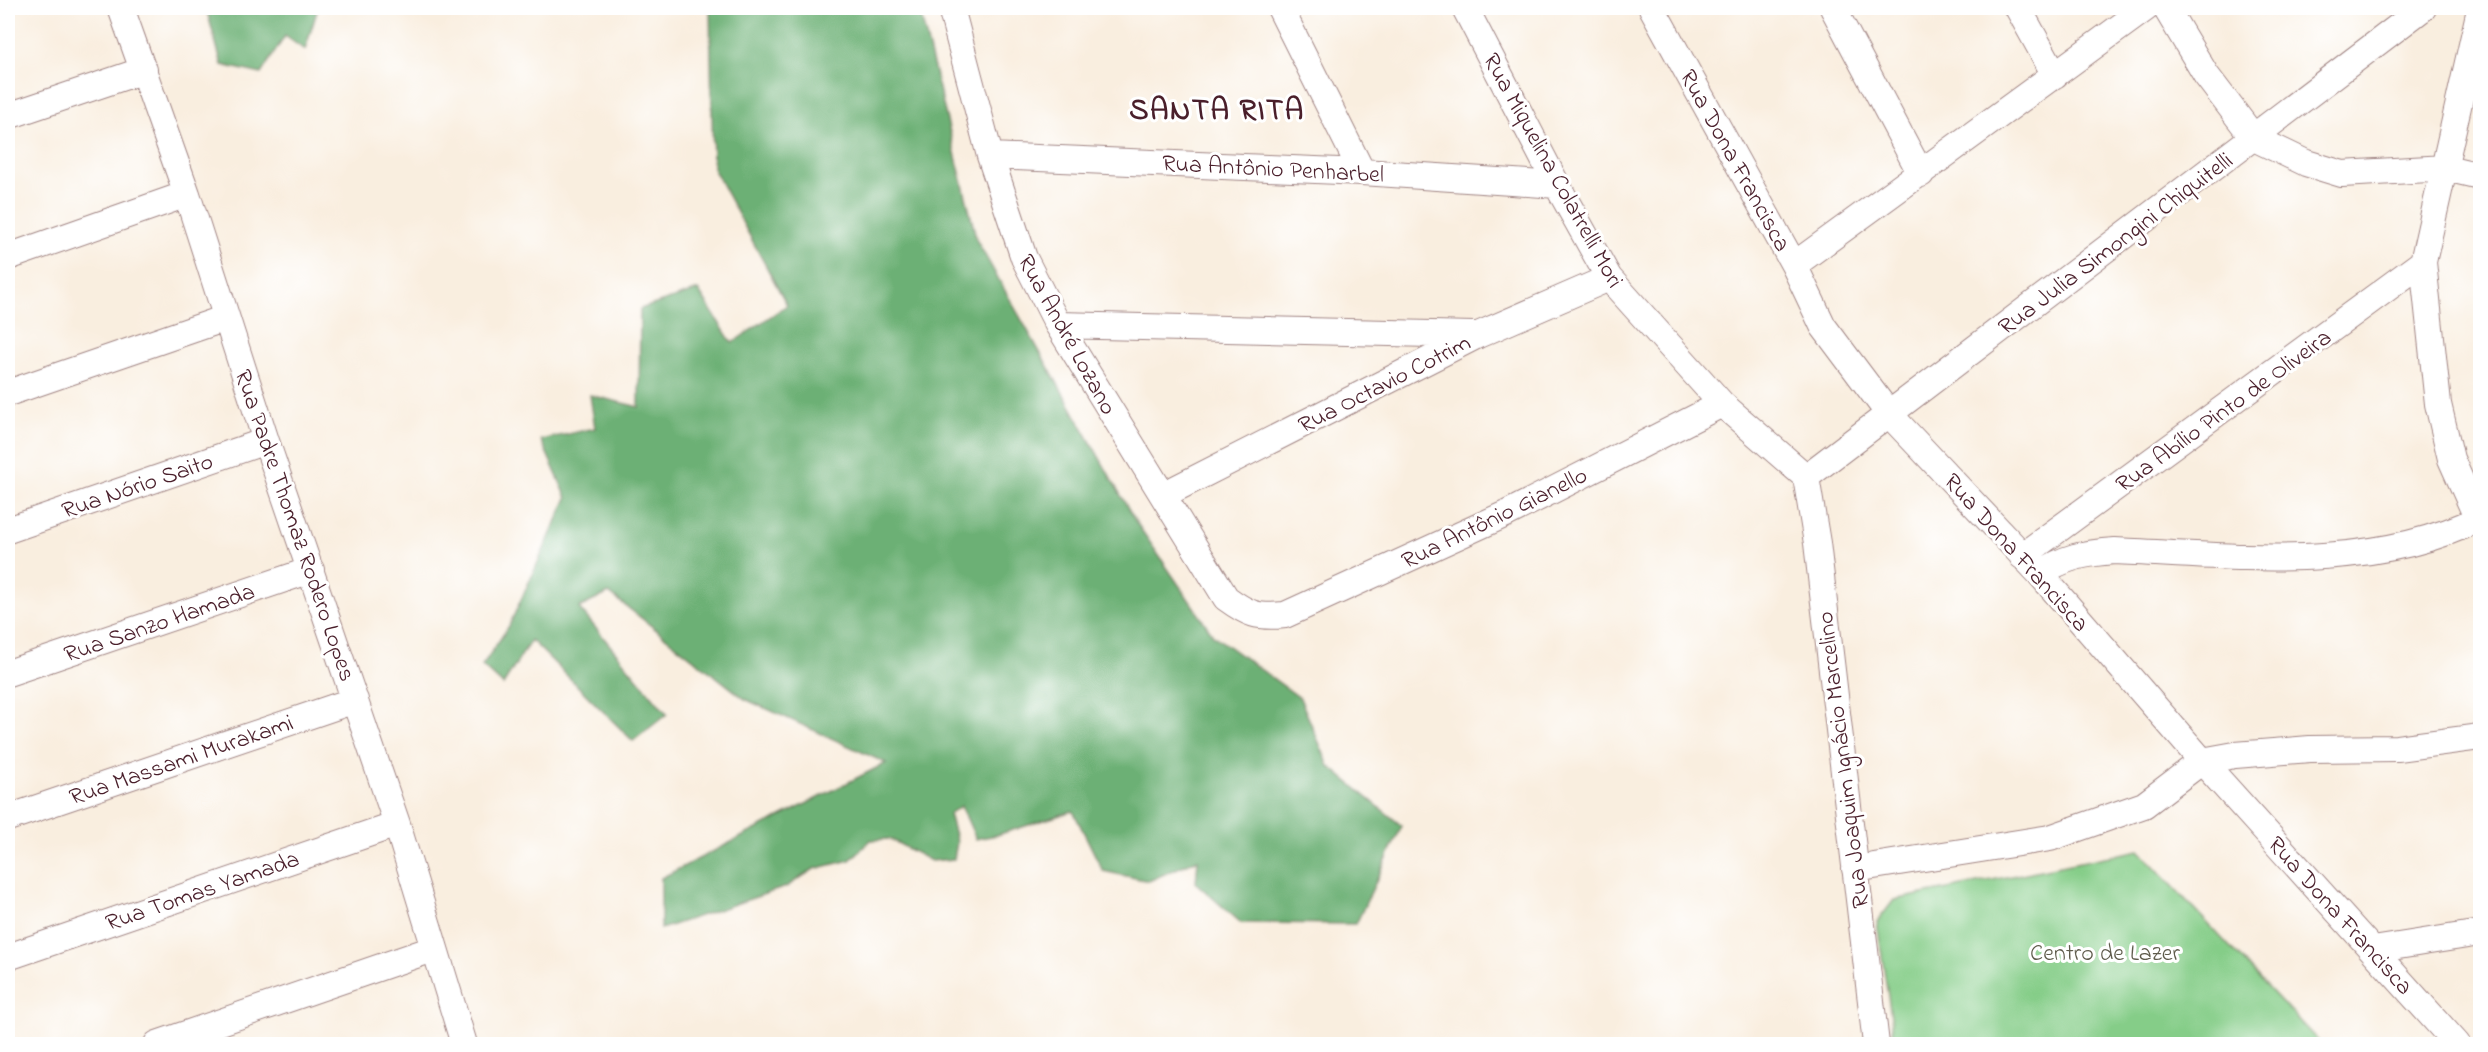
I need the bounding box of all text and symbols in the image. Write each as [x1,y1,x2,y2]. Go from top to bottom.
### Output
street label: Rua Miquelina Colatrelli Mori [1473,47,1631,295]
street label: Rua Dona Francisca [1669,64,1798,259]
district label: SANTA RITA [1129,90,1305,134]
street label: Rua Julia Simongini Chiquitelli [1992,145,2241,345]
street label: Rua Antônio Penharbel [1161,147,1385,194]
street label: Rua André Lozano [1007,249,1124,422]
street label: Rua Abílio Pinto de Oliveira [2109,322,2340,502]
street label: Rua Octavio Cotrim [1293,327,1478,444]
street label: Rua Padre Thomaz Rodero Lopes [224,365,364,686]
street label: Rua Nório Saito [57,445,218,530]
street label: Rua Antônio Gianello [1396,459,1594,580]
street label: Rua Dona Francisca [1934,466,2096,641]
street label: Rua Sanzo Hamada [60,575,260,673]
street label: Rua Joaquim Ignácio Marcelino [1809,609,1880,910]
street label: Rua Massami Murakami [65,707,299,816]
street label: Rua Dona Francisca [2258,829,2420,1004]
street label: Rua Tomas Yamada [101,843,304,942]
park label: Centro de Lazer [2030,937,2181,972]

